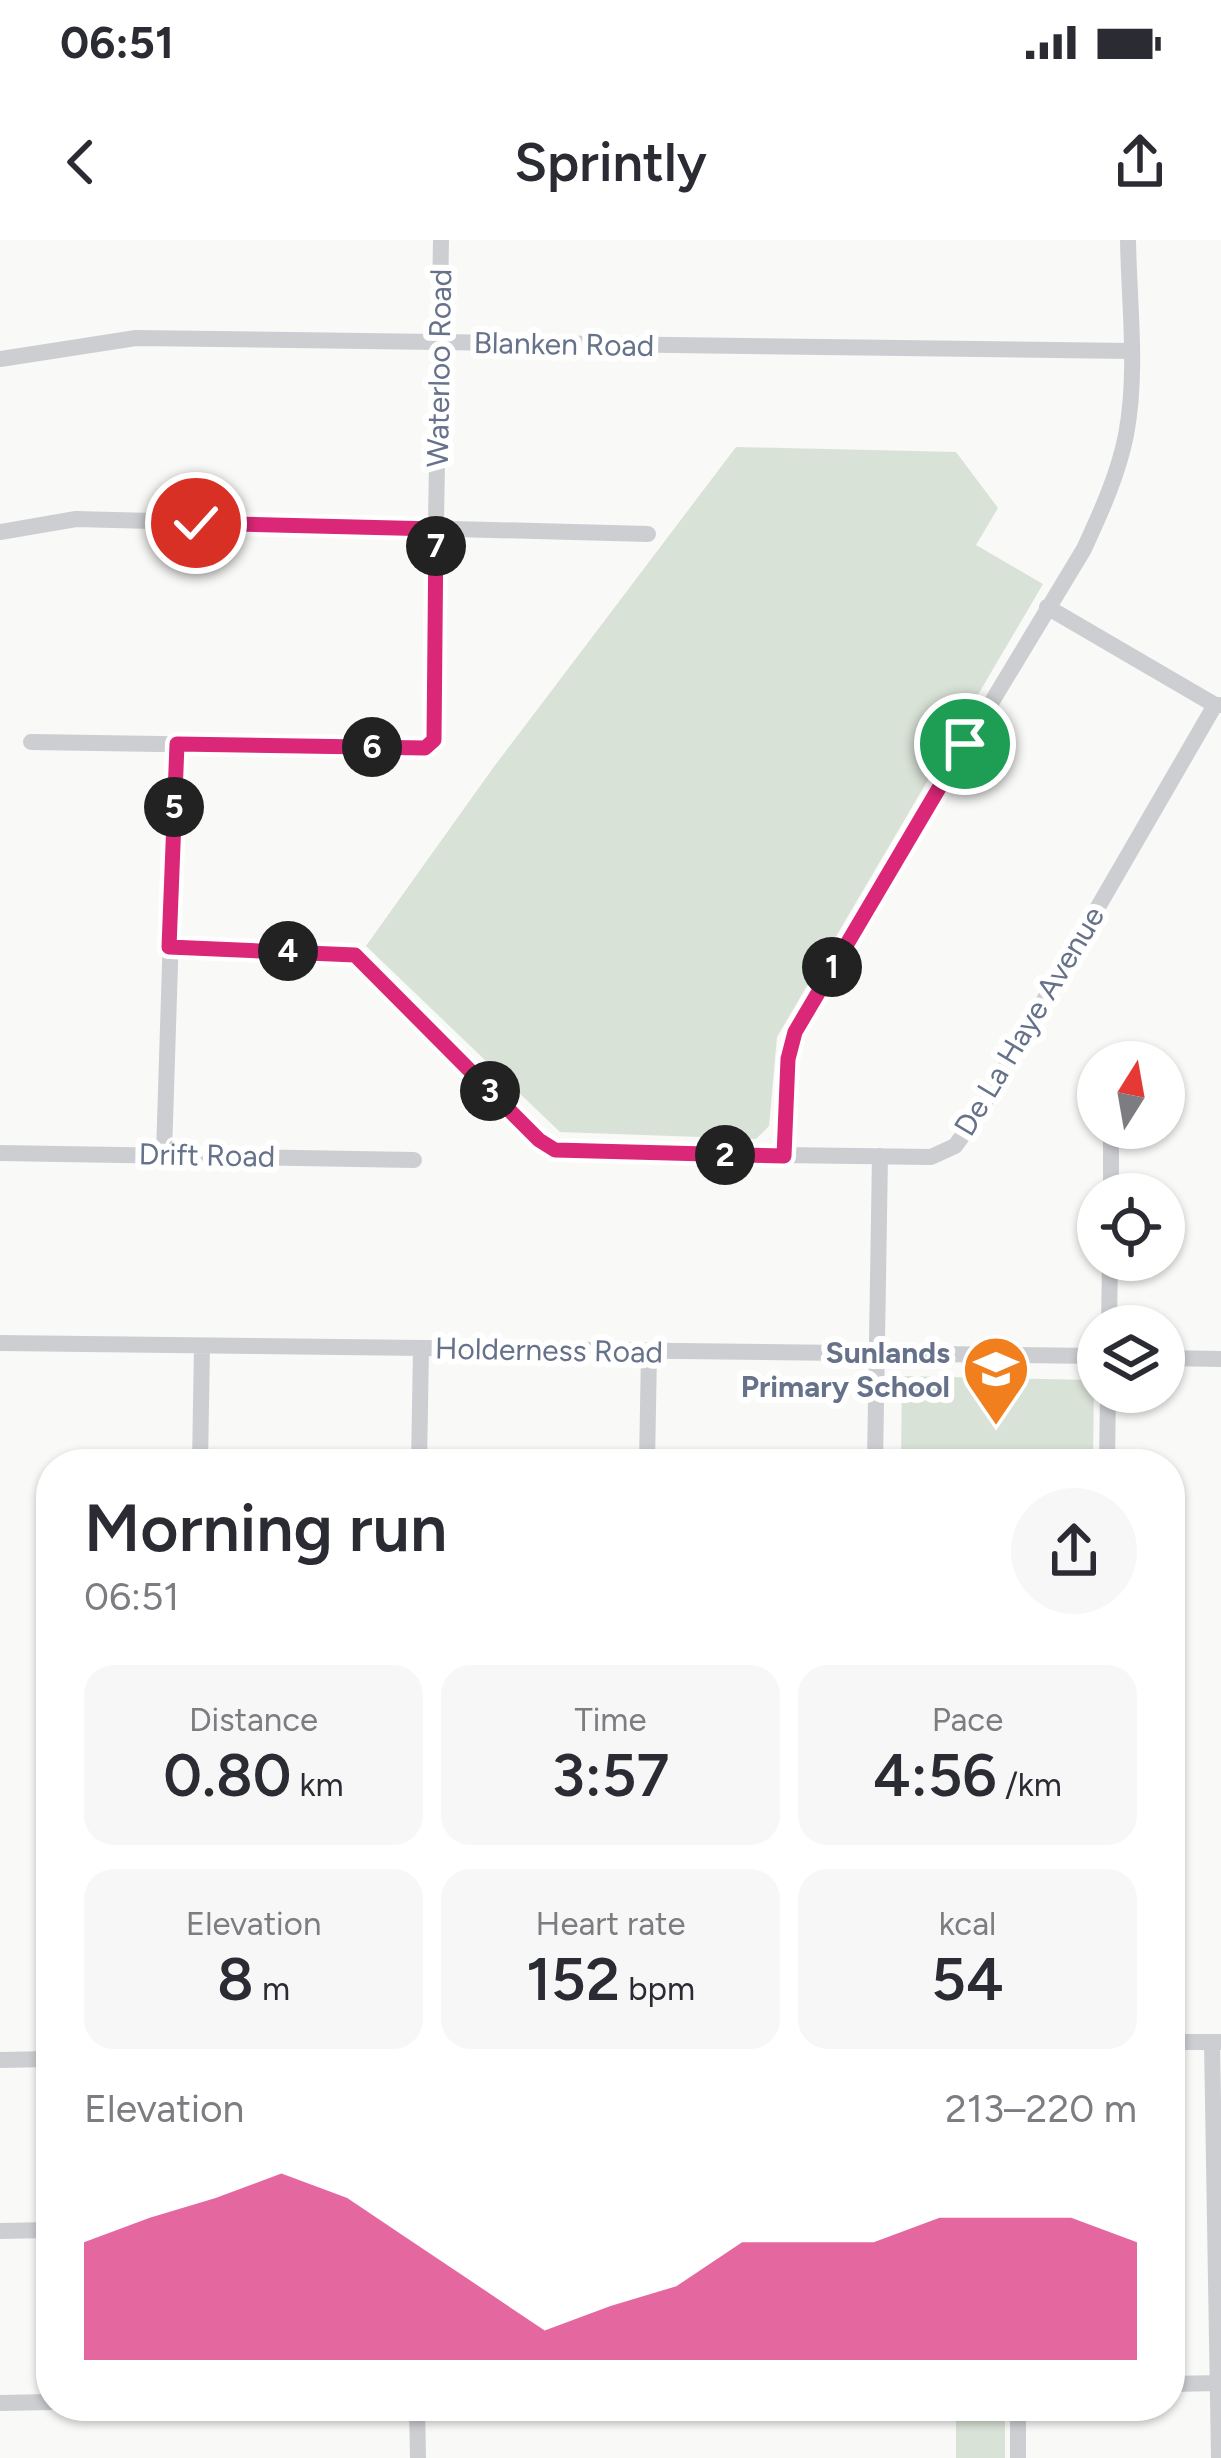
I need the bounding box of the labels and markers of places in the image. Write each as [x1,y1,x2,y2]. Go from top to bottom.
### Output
pin [145,472,247,574]
pin: 7 [406,516,466,576]
pin [914,693,1016,795]
pin: 6 [342,717,402,777]
pin: 5 [144,777,204,837]
pin: 4 [258,921,318,981]
pin: 1 [802,937,862,997]
pin: 3 [460,1061,520,1121]
pin: 2 [695,1125,755,1185]
place label: Sunlands Primary School [741,1334,950,1405]
school or university icon: Sunlands Primary School [961,1334,1031,1428]

